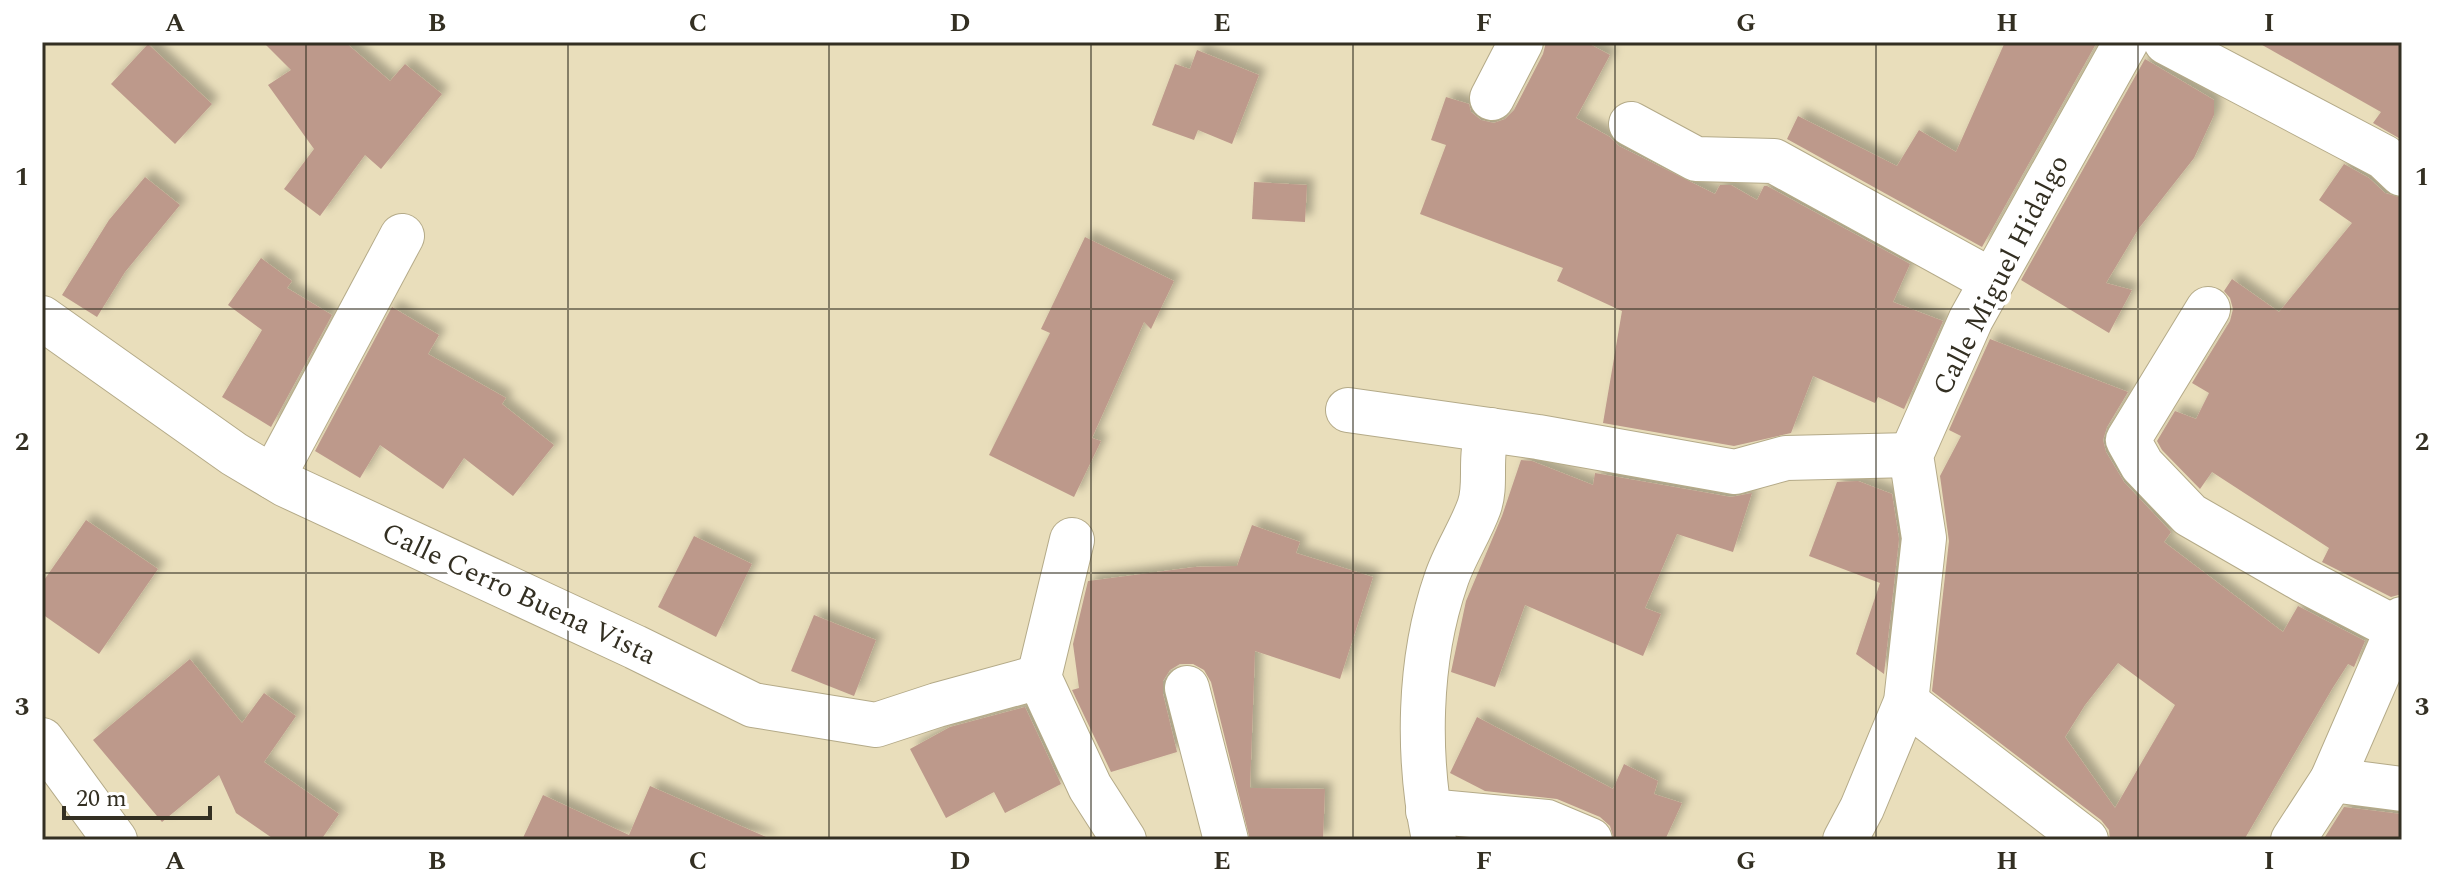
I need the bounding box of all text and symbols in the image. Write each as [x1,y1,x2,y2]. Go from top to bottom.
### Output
text: A [165,3,185,43]
text: B [428,3,446,43]
text: C [689,3,707,43]
text: D [950,3,970,43]
text: E [1213,3,1231,43]
text: F [1476,3,1492,43]
text: G [1736,3,1756,43]
text: H [1996,3,2018,43]
text: I [2264,3,2274,43]
street label: Calle Miguel Hidalgo [1922,147,2080,403]
text: 1 [15,157,29,197]
text: 1 [2415,157,2429,197]
text: 2 [15,422,29,462]
text: 2 [2415,422,2429,462]
street label: Calle Cerro Buena Vista [375,511,664,677]
text: 3 [15,687,29,727]
text: 3 [2415,687,2429,727]
scale bar [64,770,210,820]
text: 20 m [76,781,127,817]
text: A [165,841,185,881]
text: B [428,841,446,881]
text: C [689,841,707,881]
text: D [950,841,970,881]
text: E [1213,841,1231,881]
text: F [1476,841,1492,881]
text: G [1736,841,1756,881]
text: H [1996,841,2018,881]
text: I [2264,841,2274,881]

